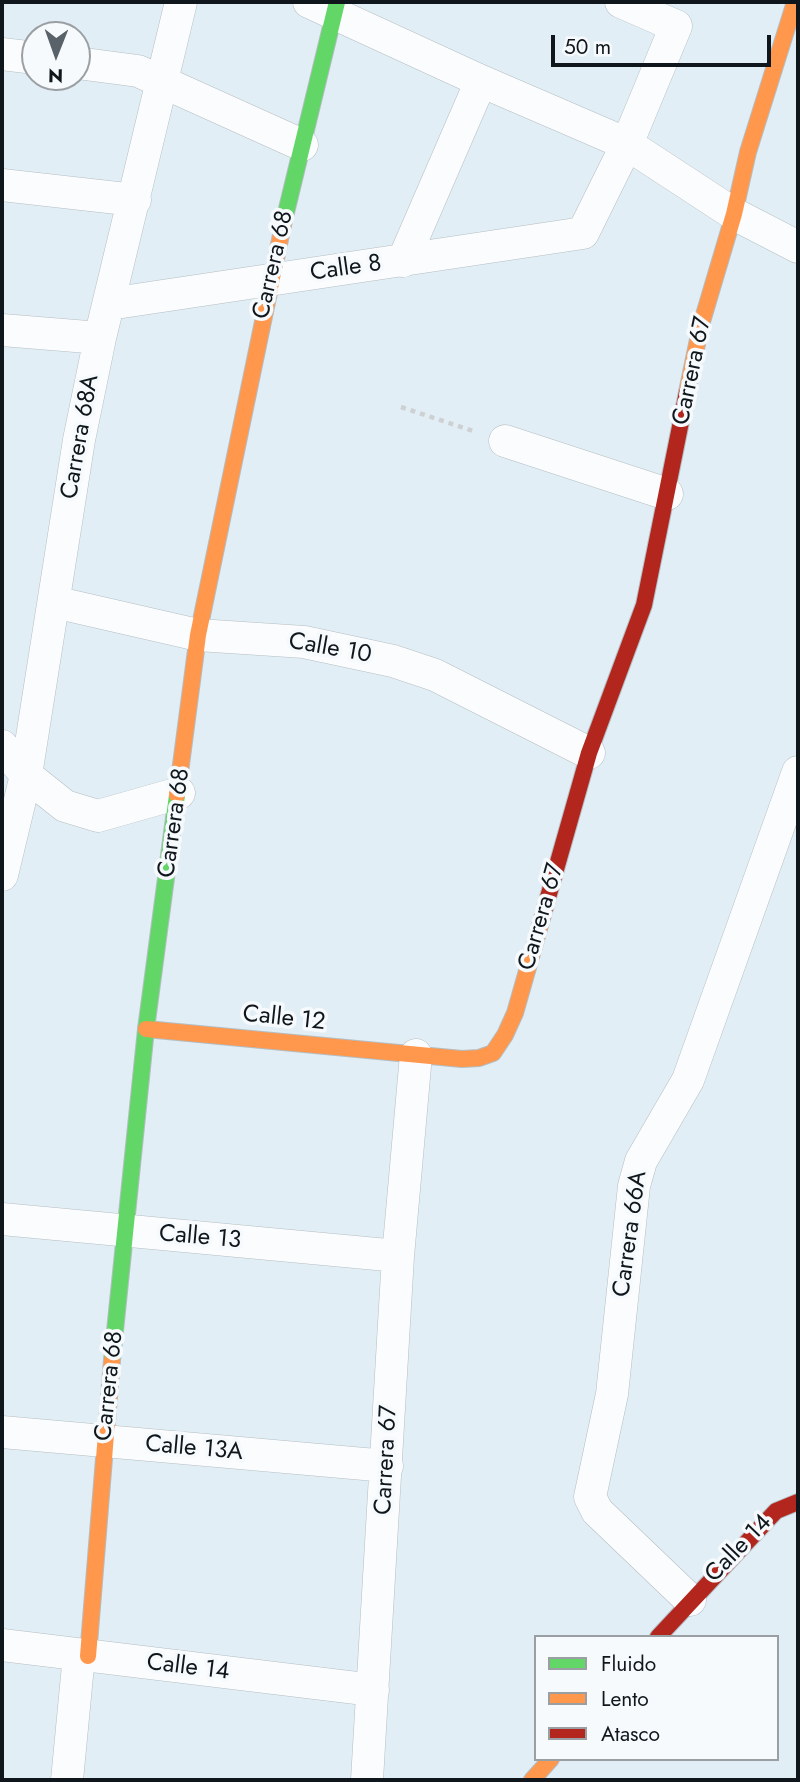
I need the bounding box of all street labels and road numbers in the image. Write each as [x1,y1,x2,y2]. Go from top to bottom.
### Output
street label: Carrera 68 [248,208,300,322]
street label: Calle 8 [309,250,383,288]
street label: Carrera 67 [667,314,719,428]
street label: Carrera 68A [56,373,106,501]
street label: Calle 10 [286,628,374,670]
street label: Carrera 68 [153,766,197,880]
street label: Carrera 67 [513,860,571,974]
street label: Calle 12 [241,1000,327,1038]
street label: Carrera 66A [608,1169,654,1299]
street label: Calle 13 [158,1220,242,1256]
street label: Carrera 68 [90,1330,130,1442]
street label: Carrera 67 [370,1404,404,1516]
street label: Calle 13A [144,1430,244,1468]
street label: Calle 14 [700,1509,778,1589]
street label: Calle 14 [145,1649,231,1687]

